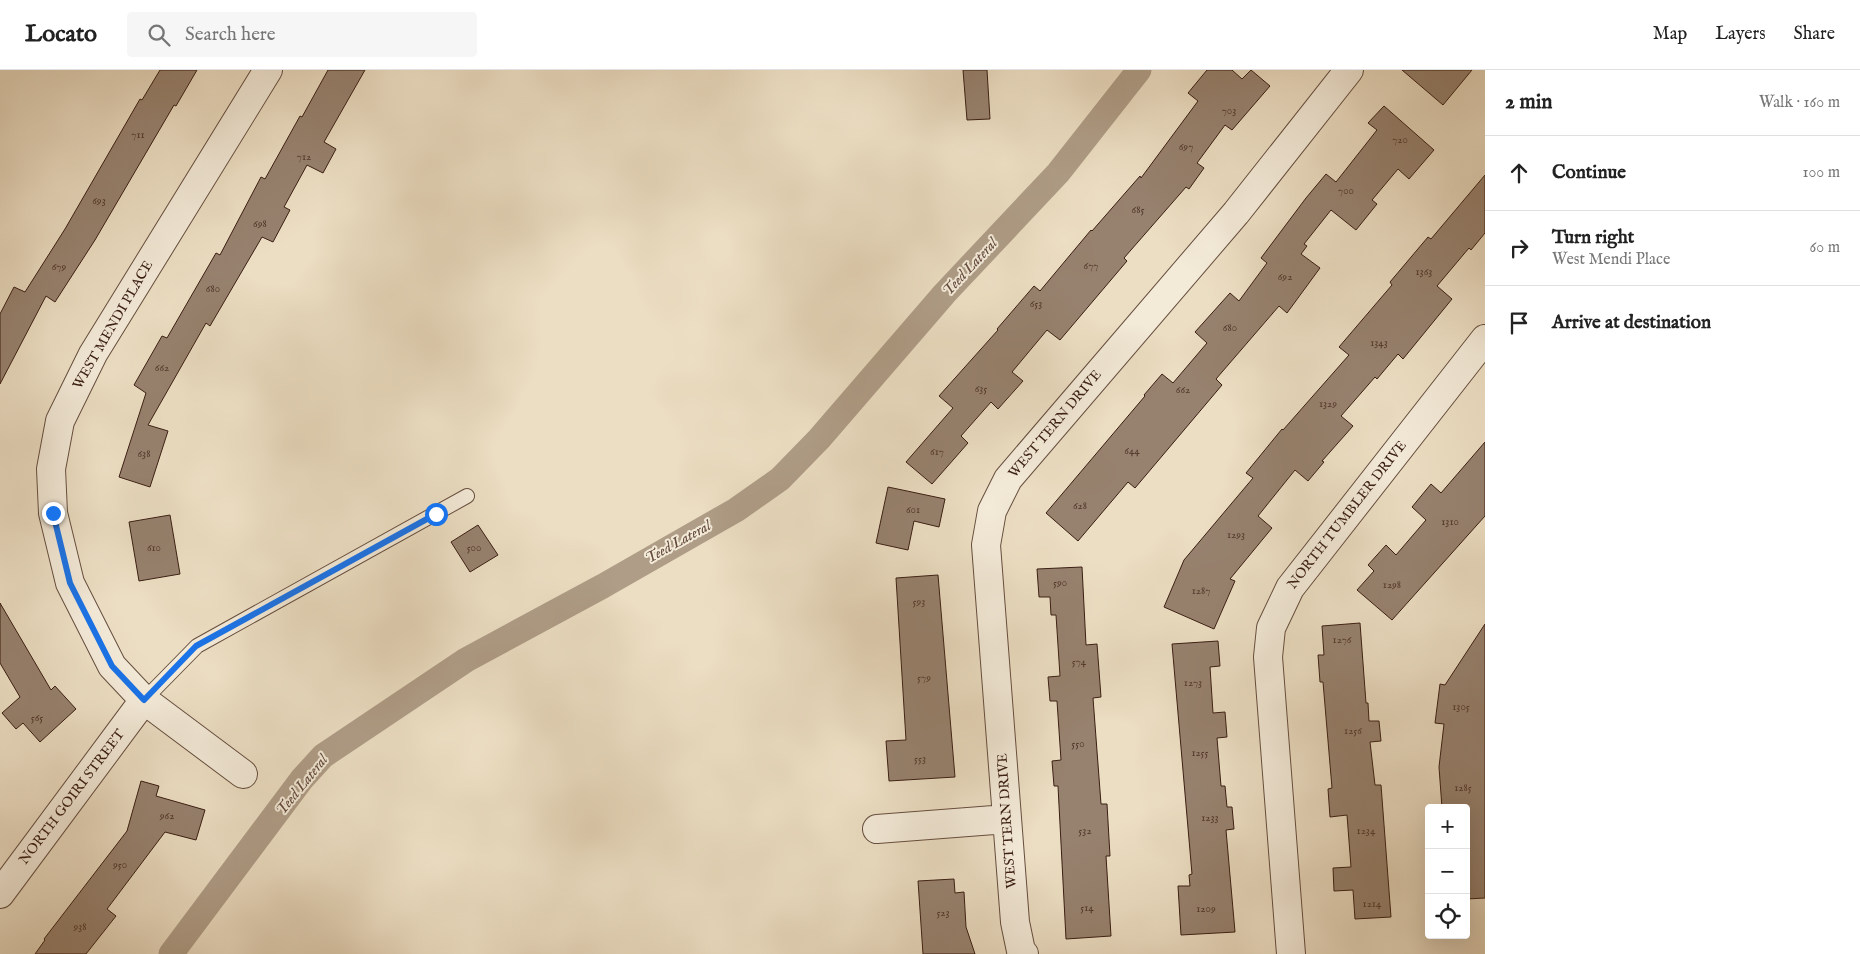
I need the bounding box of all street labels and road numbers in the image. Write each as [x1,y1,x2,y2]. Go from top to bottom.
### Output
street label: WEST MENDI PLACE [69,257,157,393]
street label: WEST TERN DRIVE [1005,366,1106,482]
street label: NORTH TUMBLER DRIVE [1283,437,1411,593]
street label: NORTH GOIRI STREET [15,725,129,868]
street label: WEST TERN DRIVE [993,752,1021,889]

